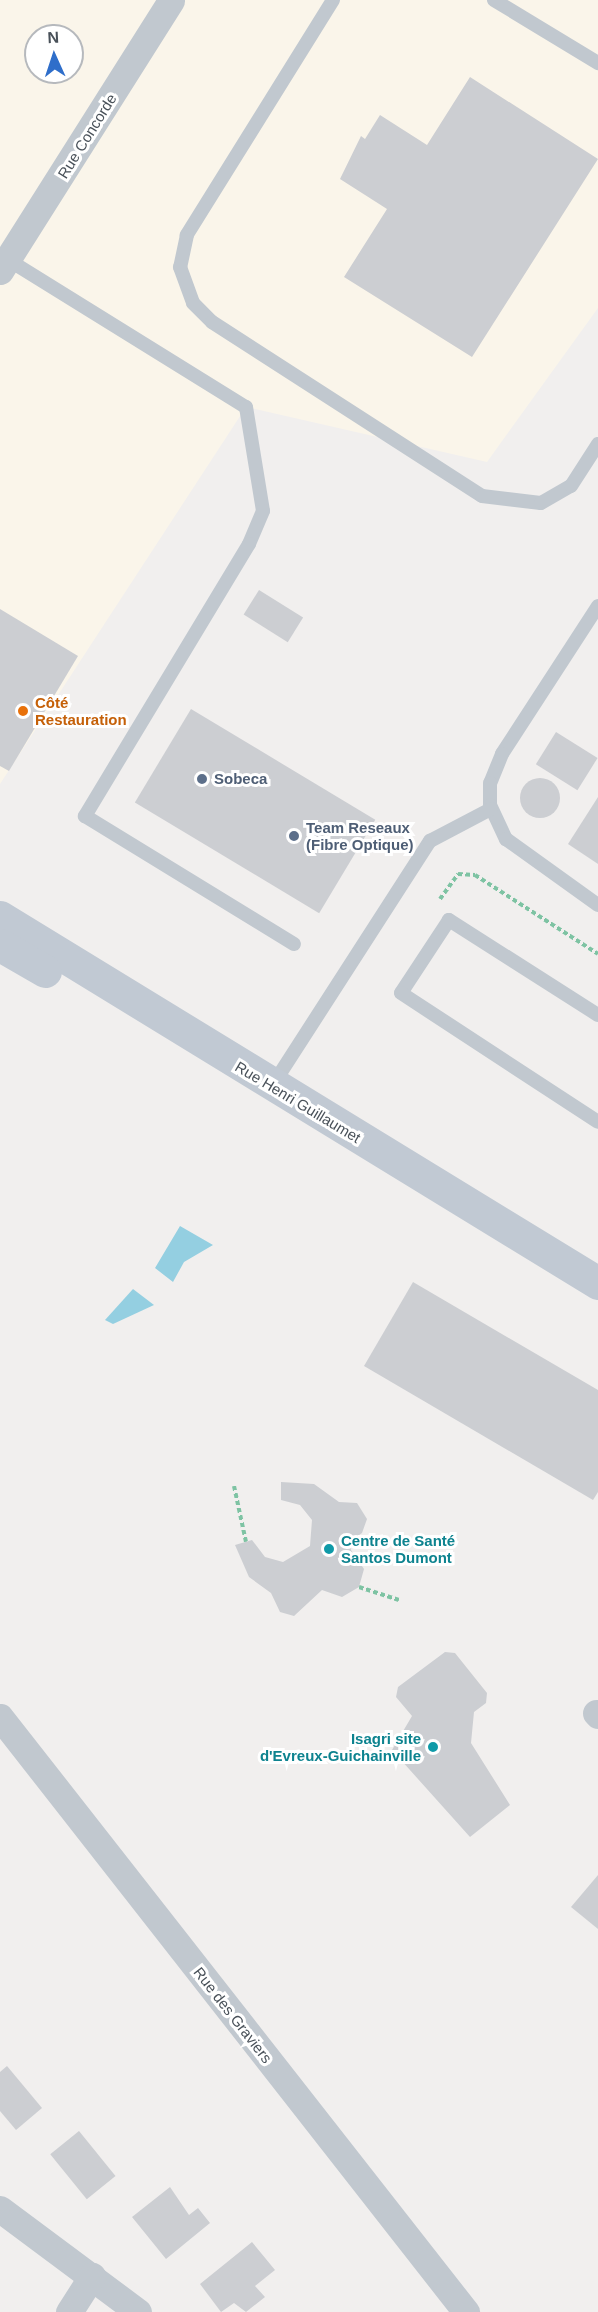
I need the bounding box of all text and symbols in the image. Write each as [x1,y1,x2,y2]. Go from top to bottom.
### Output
north arrow [24,24,84,84]
text: N [47,29,59,46]
street label: Rue Concorde [54,90,120,182]
place label: Côté Restauration [35,693,127,728]
marker: Côté Restauration [16,704,30,718]
place label: Sobeca [214,770,267,788]
marker: Sobeca [195,772,209,786]
place label: Team Reseaux (Fibre Optique) [306,818,413,853]
marker: Team Reseaux (Fibre Optique) [287,829,301,843]
street label: Rue Henri Guillaumet [232,1057,364,1147]
place label: Centre de Santé Santos Dumont [341,1531,455,1566]
marker: Centre de Santé Santos Dumont [322,1542,336,1556]
place label: Isagri site d'Evreux-Guichainville [260,1729,421,1764]
marker: Isagri site d'Evreux-Guichainville [426,1740,440,1754]
street label: Rue des Graviers [190,1963,276,2067]

